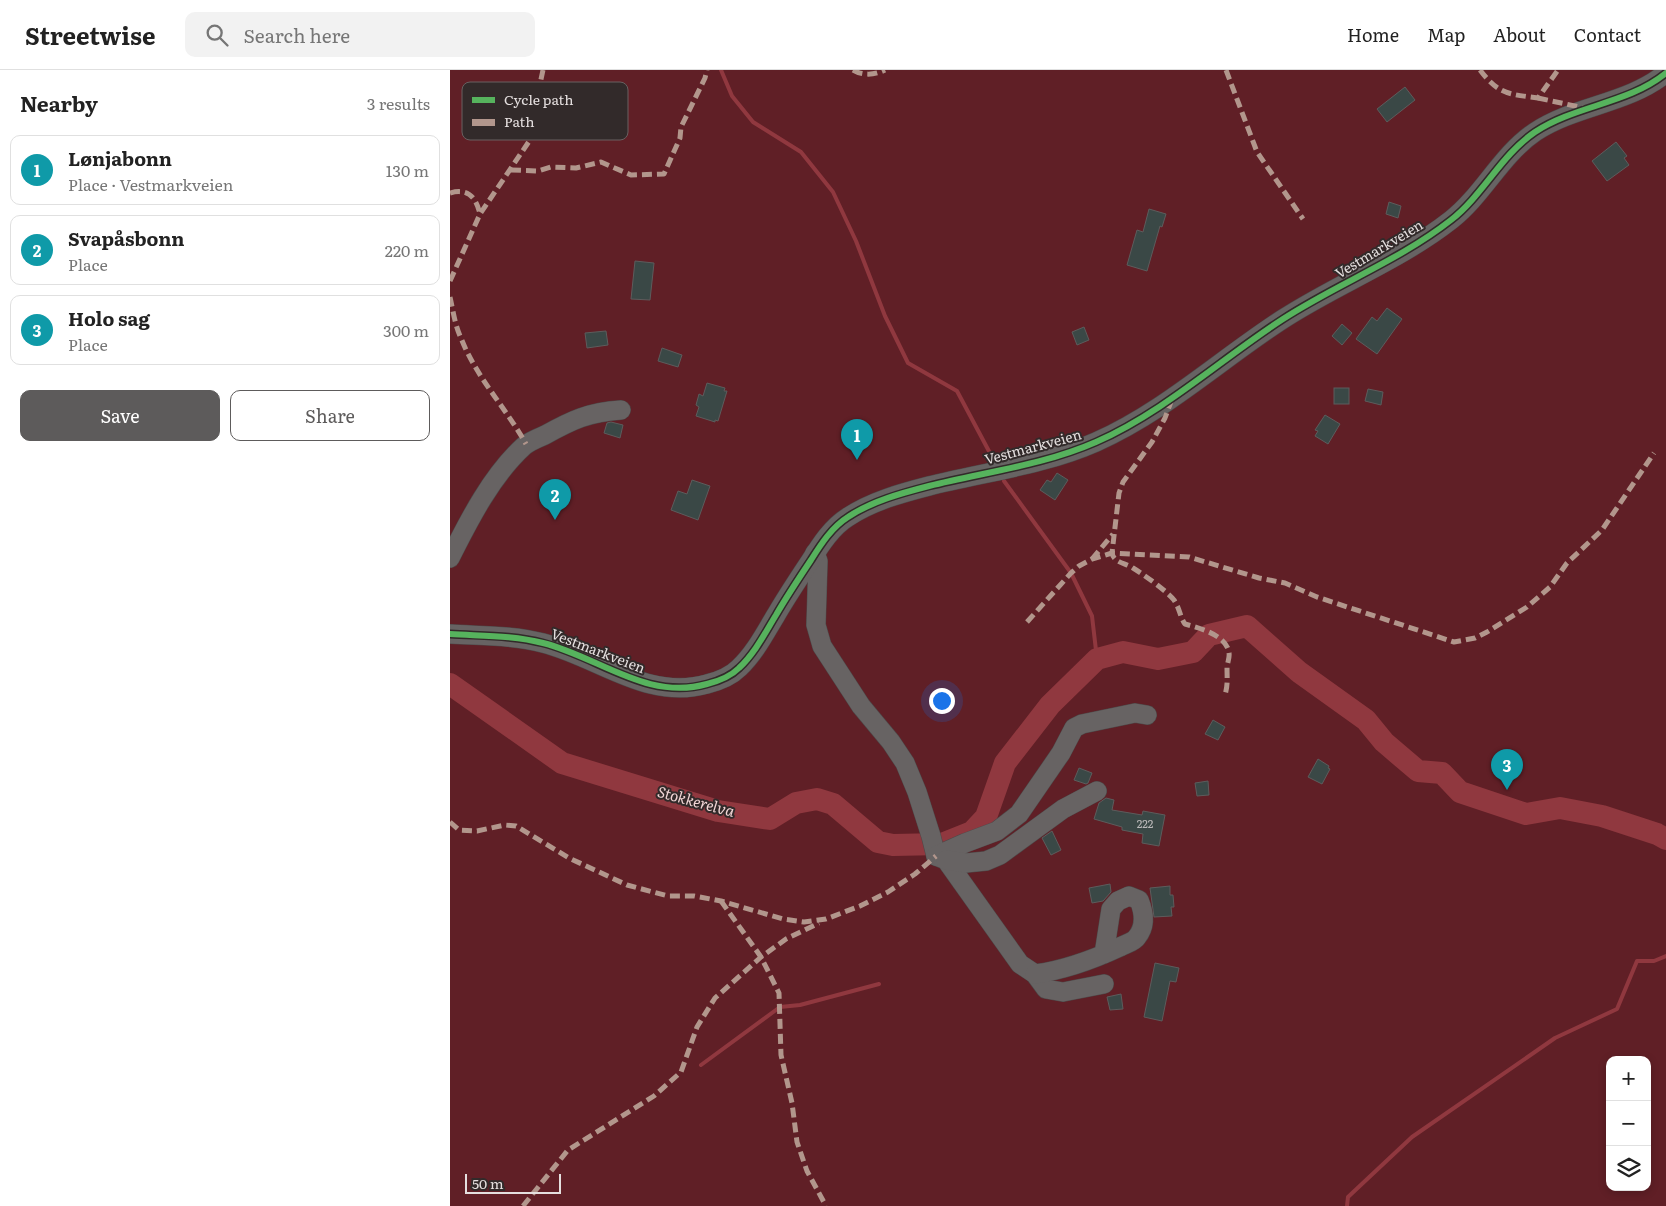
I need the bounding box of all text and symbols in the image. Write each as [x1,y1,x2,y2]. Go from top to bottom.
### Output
search box [185,12,535,57]
text: Streetwise [25,17,155,52]
icon: search [203,21,231,49]
text: Search here [243,21,350,49]
text: Home [1347,21,1399,48]
text: Map [1427,21,1465,48]
text: About [1493,21,1546,48]
text: Contact [1574,21,1641,48]
legend [462,82,628,140]
text: Nearby [20,87,98,118]
text: Cycle path [504,89,573,109]
text: 3 results [367,91,430,115]
text: Path [504,111,534,131]
text: Lønjabonn [68,144,172,172]
text: 1 [34,158,40,182]
text: 130 m [386,158,429,182]
text: Place · Vestmarkveien [68,172,233,196]
street label: Vestmarkveien [1331,214,1426,282]
text: Svapåsbonn [68,224,185,252]
text: 2 [33,238,41,262]
text: 220 m [385,238,429,262]
text: Place [68,252,108,276]
text: Holo sag [68,304,150,332]
text: 3 [33,318,41,342]
text: 300 m [383,318,429,342]
text: Place [68,332,108,356]
button: Save [20,390,220,441]
button: Share [230,390,430,441]
pin: 1 [841,419,873,460]
street label: Vestmarkveien [982,423,1083,469]
pin: 2 [539,479,571,520]
street label: Vestmarkveien [548,623,648,677]
your location [929,688,955,714]
pin: 3 [1491,749,1523,790]
water label: Stokkerelva [655,779,738,822]
house number: 222 [1137,815,1154,831]
map controls [1606,1056,1651,1191]
button: + [1606,1056,1651,1101]
button: − [1606,1101,1651,1146]
button: layers [1606,1146,1651,1191]
scale bar [465,1171,561,1194]
text: 50 m [472,1173,504,1193]

